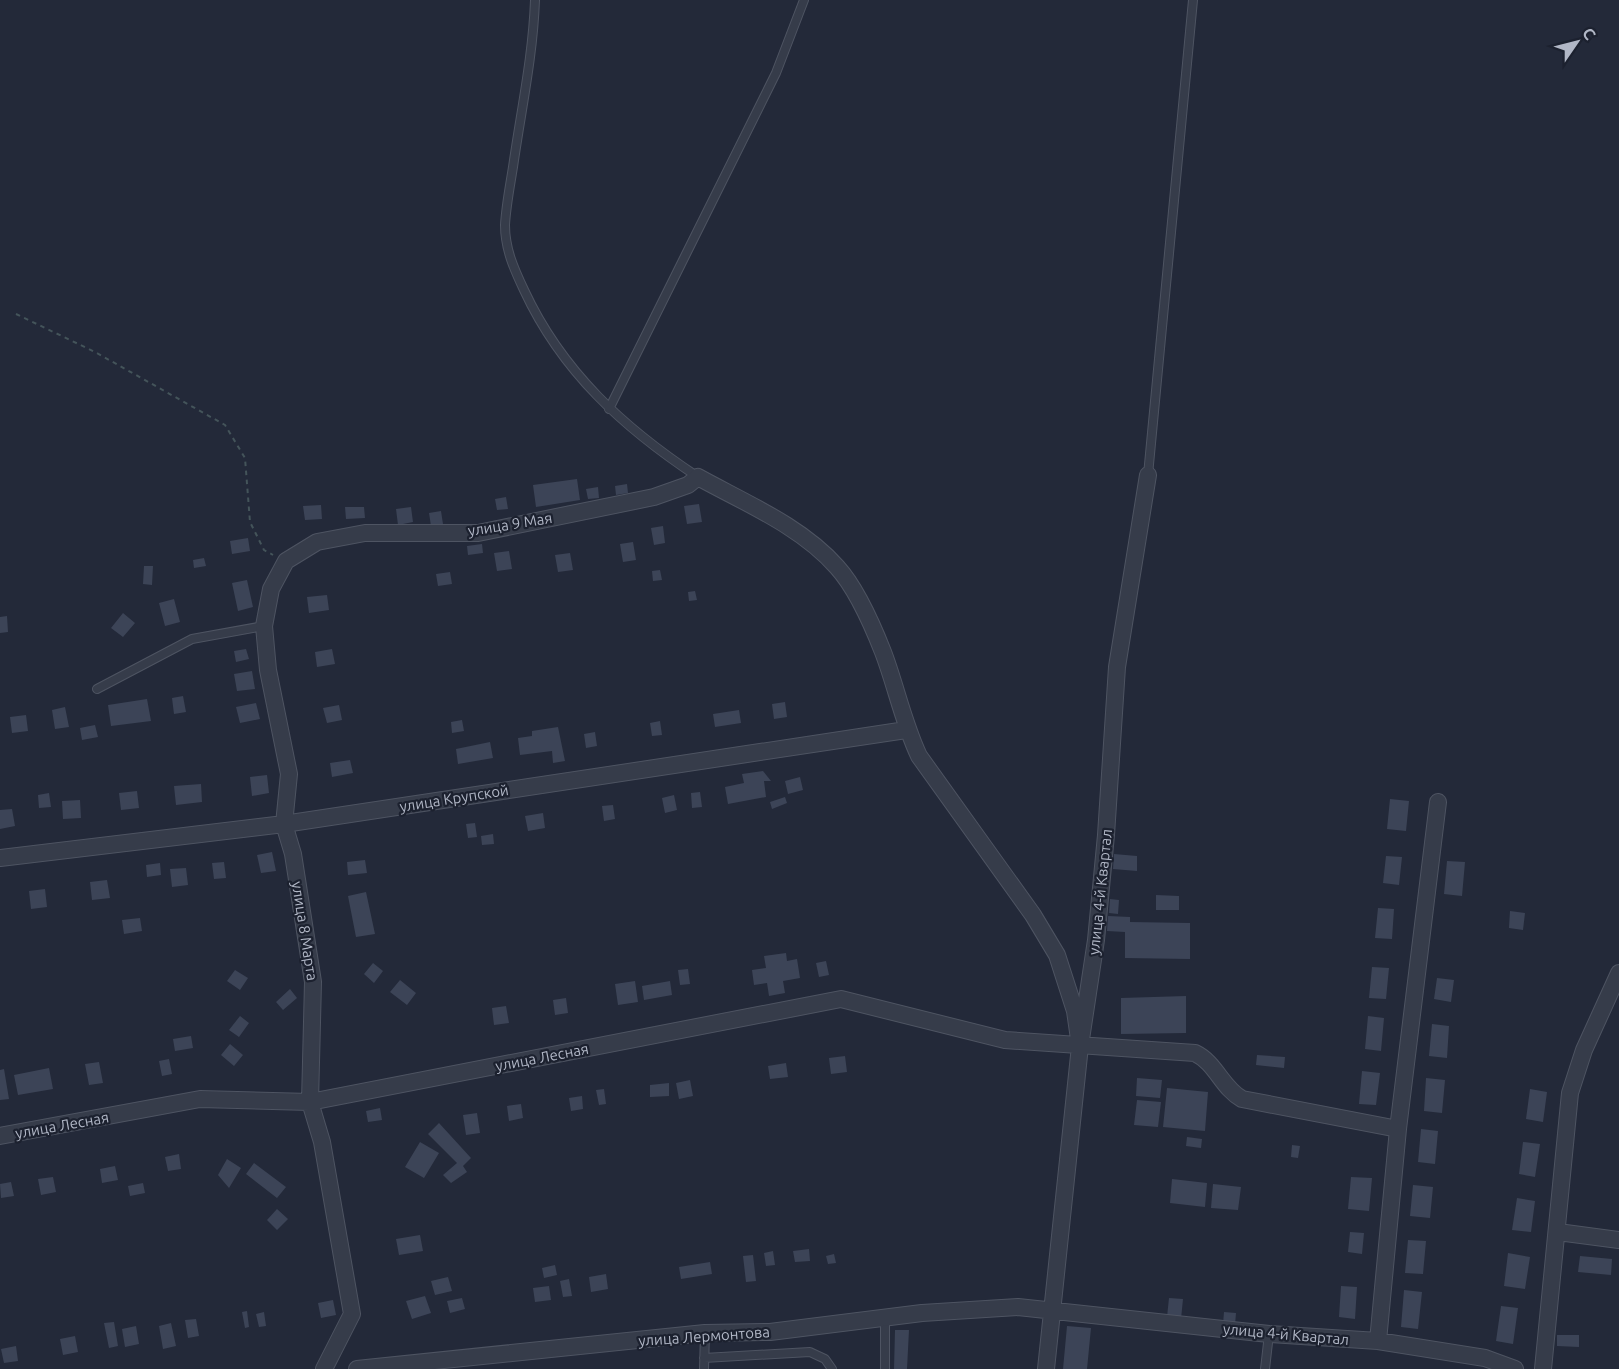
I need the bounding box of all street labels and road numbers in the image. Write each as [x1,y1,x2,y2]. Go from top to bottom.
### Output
street label: улица 9 Мая [467,509,553,539]
street label: улица Крупской [398,781,510,815]
street label: улица 4-й Квартал [1085,828,1115,956]
street label: улица 8 Марта [289,880,321,982]
street label: улица Лесная [494,1040,590,1074]
street label: улица Лесная [14,1108,110,1142]
street label: улица 4-й Квартал [1222,1320,1350,1348]
street label: улица Лермонтова [638,1323,770,1349]

